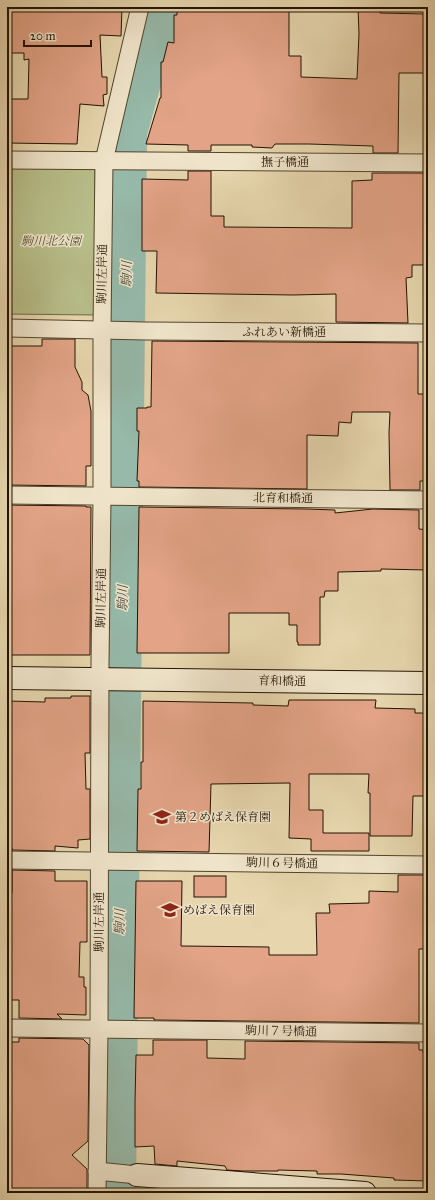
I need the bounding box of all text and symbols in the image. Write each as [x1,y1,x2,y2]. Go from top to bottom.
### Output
scale bar [24,22,91,48]
text: 20 m [30,29,56,43]
street label: 撫子橋通 [261,155,309,169]
park label: 駒川北公園 [21,234,83,248]
street label: 駒川左岸通 [94,244,110,304]
water label: 駒川 [119,259,135,287]
street label: ふれあい新橋通 [242,325,326,339]
street label: 北育和橋通 [253,490,313,506]
street label: 駒川左岸通 [93,568,109,628]
water label: 駒川 [115,583,131,611]
street label: 育和橋通 [258,674,306,688]
school or university icon: 第２めばえ保育園 [152,807,172,827]
place label: 第２めばえ保育園 [175,810,271,824]
street label: 駒川６号橋通 [246,855,318,871]
street label: 駒川左岸通 [92,892,106,952]
school or university icon: めばえ保育園 [160,900,180,920]
place label: めばえ保育園 [183,903,255,917]
water label: 駒川 [112,907,128,935]
street label: 駒川７号橋通 [245,1023,317,1039]

